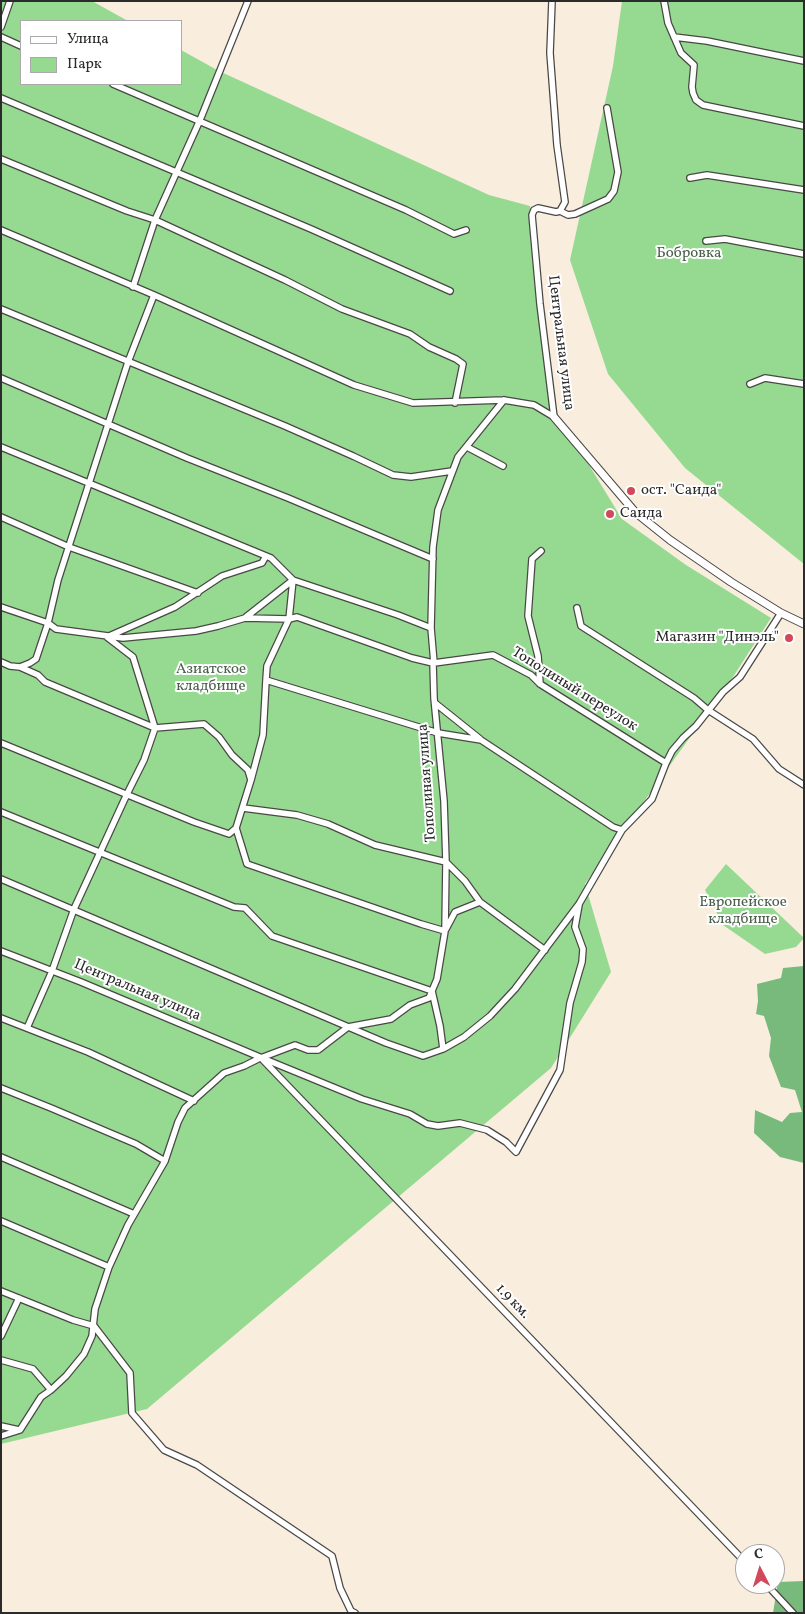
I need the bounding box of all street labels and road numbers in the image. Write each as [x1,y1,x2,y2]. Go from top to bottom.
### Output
street label: Центральная улица [543,274,577,412]
street label: Тополиный переулок [508,644,640,736]
street label: Тополиная улица [415,723,441,843]
street label: Центральная улица [71,956,203,1026]
street label: 1.9 км. [491,1281,533,1323]

